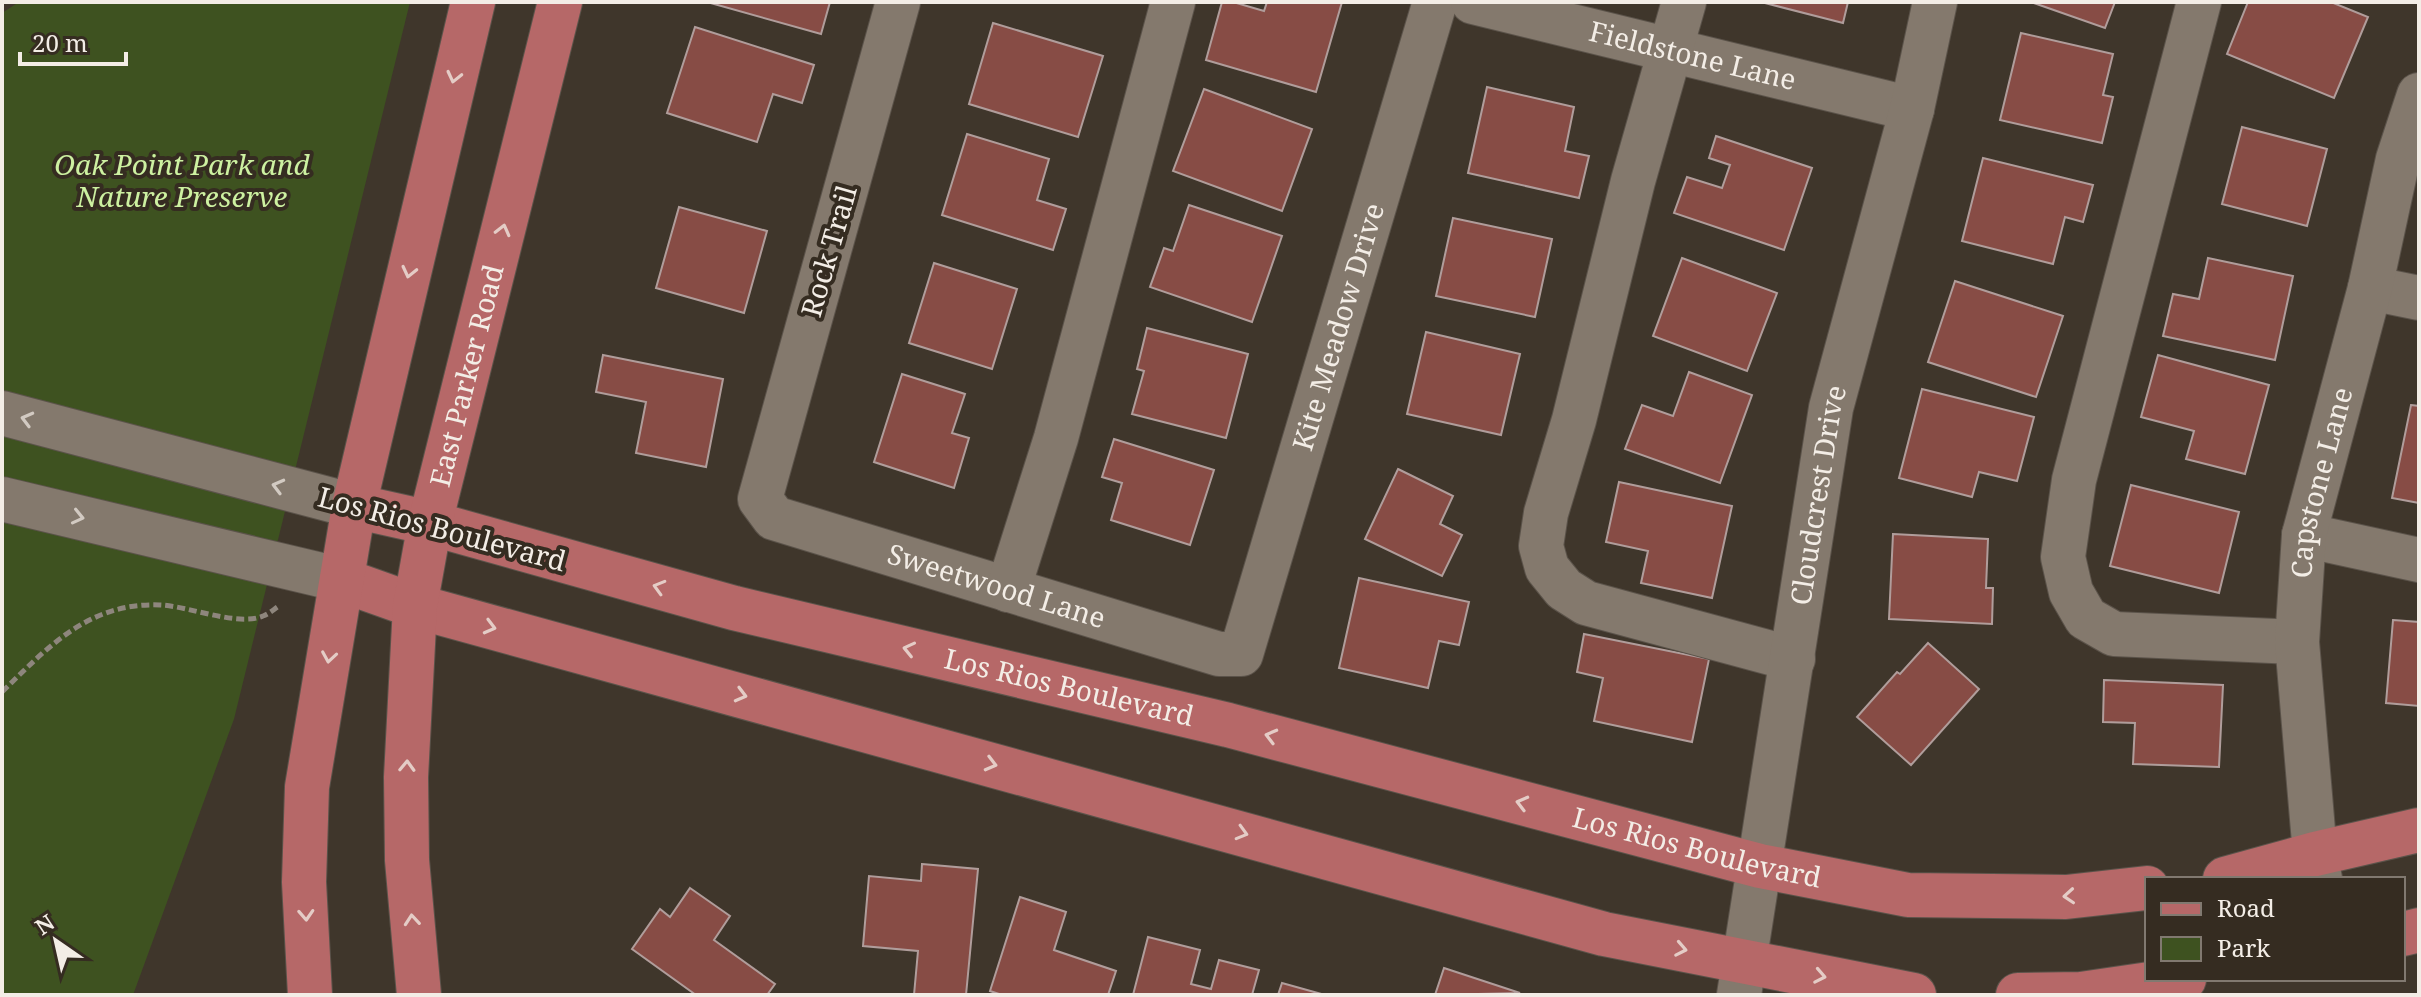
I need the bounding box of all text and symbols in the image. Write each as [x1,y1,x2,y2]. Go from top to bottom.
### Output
street label: Fieldstone Lane [1586,11,1800,98]
scale bar [20,16,126,66]
text: 20 m [32,26,88,59]
one-way arrow [446,70,463,84]
park label: Oak Point Park and Nature Preserve [54,145,311,215]
street label: Rock Trail [791,180,865,321]
street label: Kite Meadow Drive [1283,198,1392,455]
one-way arrow [494,224,511,238]
street label: East Parker Road [420,260,512,490]
one-way arrow [401,264,418,278]
street label: Cloudcrest Drive [1780,380,1854,608]
street label: Capstone Lane [2281,383,2361,579]
one-way arrow [21,412,35,429]
street label: Los Rios Boulevard [314,477,570,579]
one-way arrow [272,479,286,496]
one-way arrow [71,508,84,525]
street label: Sweetwood Lane [883,534,1110,636]
one-way arrow [653,580,667,596]
one-way arrow [482,617,496,634]
street label: Los Rios Boulevard [941,639,1198,734]
one-way arrow [903,641,917,658]
one-way arrow [321,650,338,664]
one-way arrow [733,686,747,703]
one-way arrow [1265,729,1279,745]
one-way arrow [984,755,998,772]
one-way arrow [398,759,415,772]
one-way arrow [1516,795,1530,812]
street label: Los Rios Boulevard [1569,797,1825,896]
one-way arrow [1235,824,1248,840]
legend [2145,877,2405,981]
one-way arrow [2063,887,2076,904]
text: Road [2217,891,2275,924]
north arrow [16,901,96,981]
text: N [29,906,60,941]
one-way arrow [297,909,314,922]
one-way arrow [404,913,421,926]
text: Park [2217,931,2271,964]
one-way arrow [1674,940,1687,957]
one-way arrow [1812,967,1826,984]

